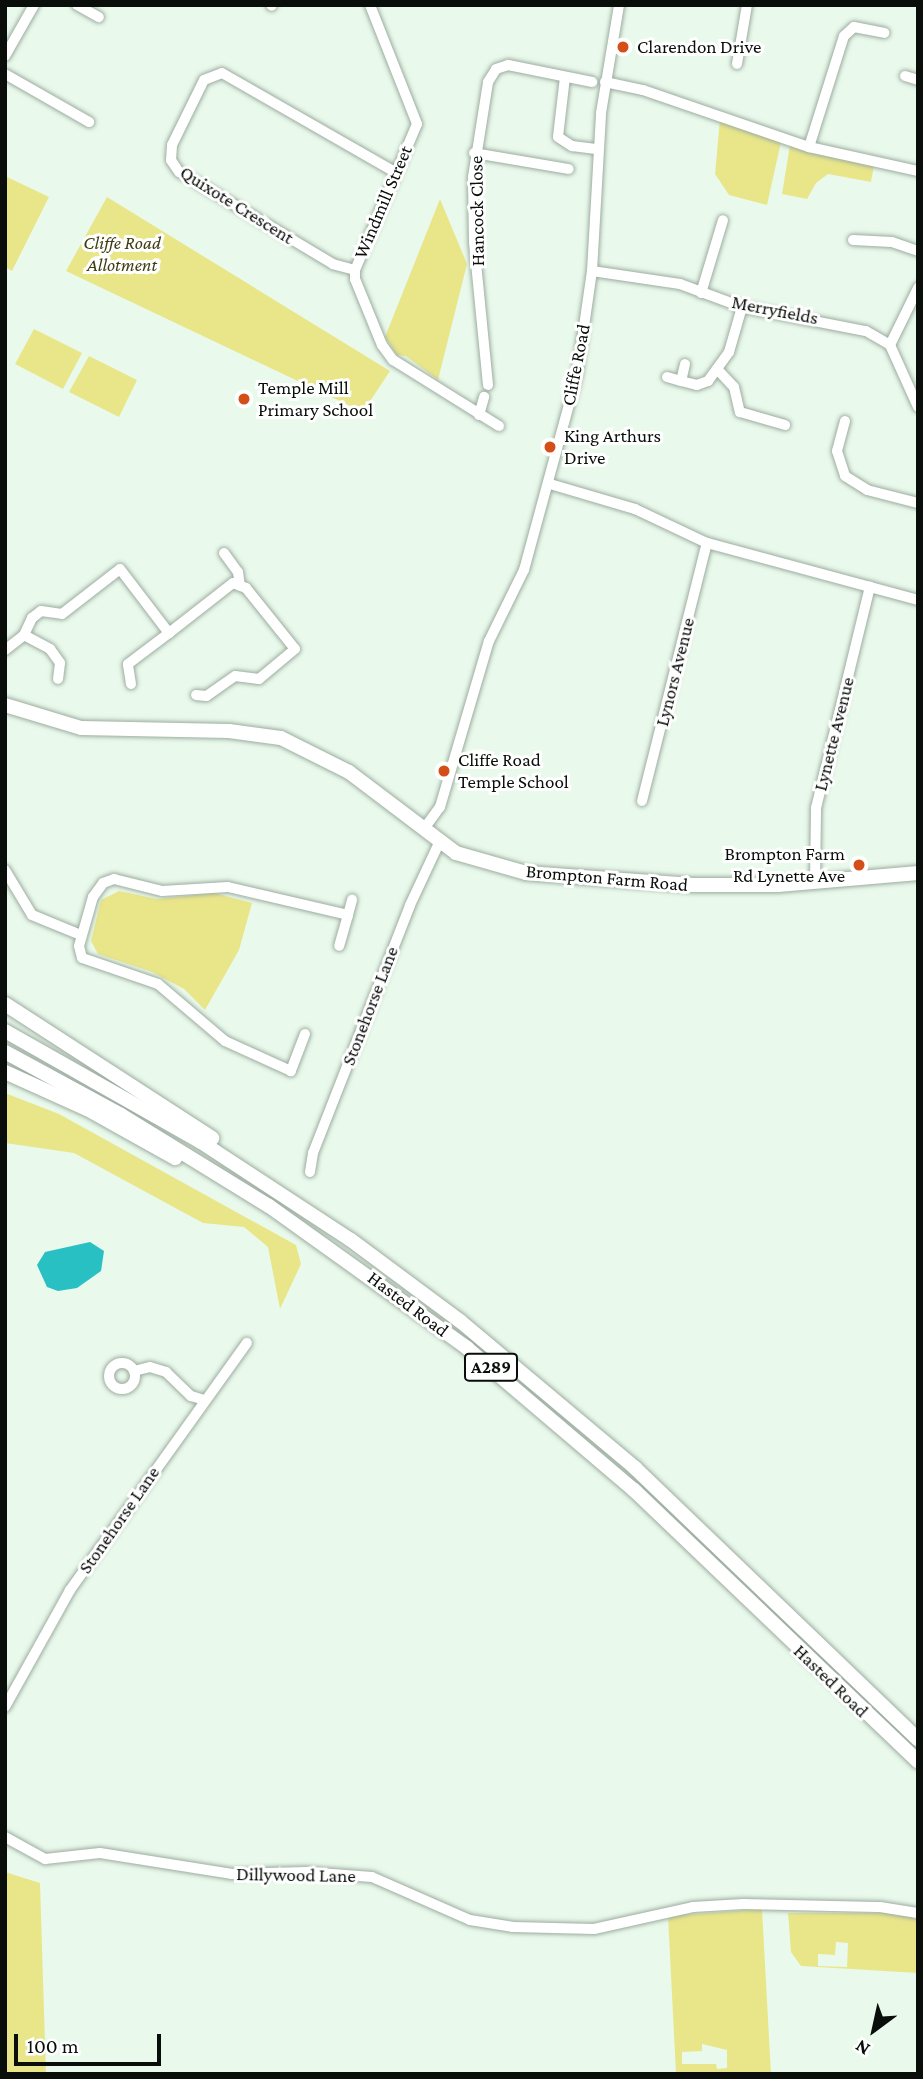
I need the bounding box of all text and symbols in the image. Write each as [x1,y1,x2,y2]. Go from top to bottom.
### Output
place label: Clarendon Drive [637,36,761,58]
marker: Clarendon Drive [615,39,631,55]
street label: Windmill Street [349,142,417,262]
street label: Hancock Close [465,156,489,266]
street label: Quixote Crescent [176,161,298,249]
park label: Cliffe Road Allotment [83,232,161,276]
street label: Merryfields [730,290,820,330]
street label: Cliffe Road [557,322,595,408]
place label: Temple Mill Primary School [258,377,373,421]
marker: Temple Mill Primary School [236,391,252,407]
place label: King Arthurs Drive [564,425,661,469]
marker: King Arthurs Drive [542,439,558,455]
street label: Lynors Avenue [651,615,699,729]
street label: Lynette Avenue [809,675,859,793]
place label: Cliffe Road Temple School [458,749,569,793]
marker: Cliffe Road Temple School [436,763,452,779]
place label: Brompton Farm Rd Lynette Ave [724,843,845,887]
marker: Brompton Farm Rd Lynette Ave [851,857,867,873]
street label: Brompton Farm Road [525,860,689,896]
street label: Stonehorse Lane [337,943,403,1069]
street label: Hasted Road [363,1266,453,1342]
road number: A289 [463,1352,519,1382]
street label: Stonehorse Lane [74,1462,164,1578]
street label: Hasted Road [789,1640,873,1722]
street label: Dillywood Lane [236,1863,356,1887]
north arrow [839,1995,909,2065]
scale bar [18,2020,164,2064]
text: 100 m [27,2034,79,2058]
text: N [851,2036,873,2060]

